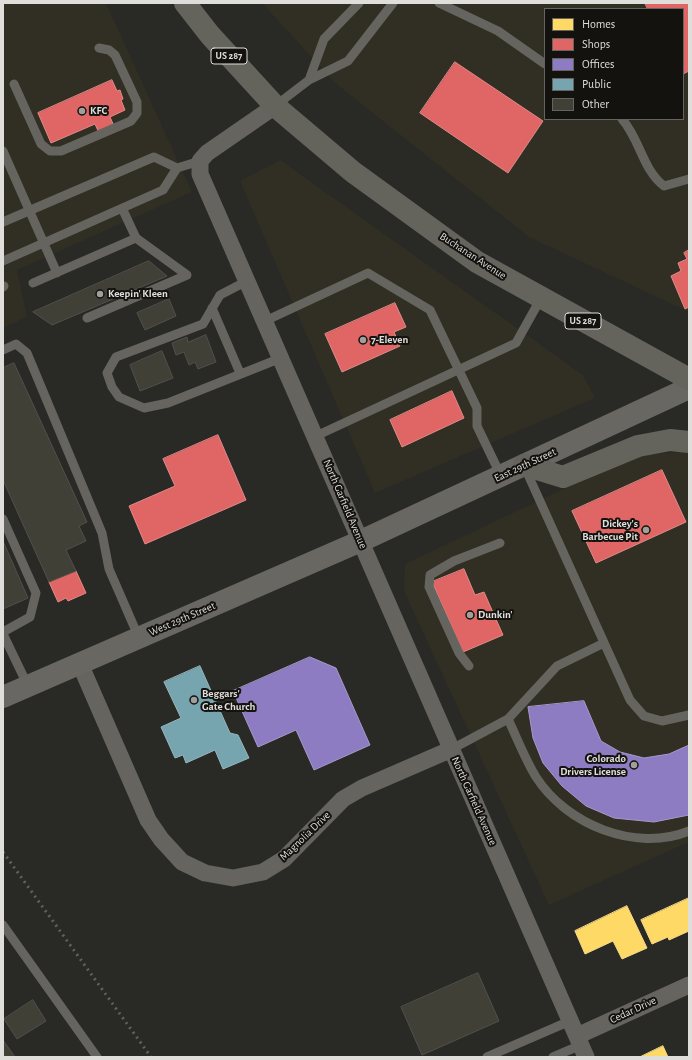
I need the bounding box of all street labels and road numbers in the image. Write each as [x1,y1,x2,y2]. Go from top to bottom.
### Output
road number: US 287 [211,48,247,64]
street label: Buchanan Avenue [437,230,509,282]
road number: US 287 [565,313,601,329]
street label: East 29th Street [492,445,558,485]
street label: North Garfield Avenue [320,457,370,551]
street label: West 29th Street [147,599,217,639]
street label: North Garfield Avenue [449,755,499,847]
street label: Magnolia Drive [277,809,333,863]
street label: Cedar Drive [608,994,658,1026]

